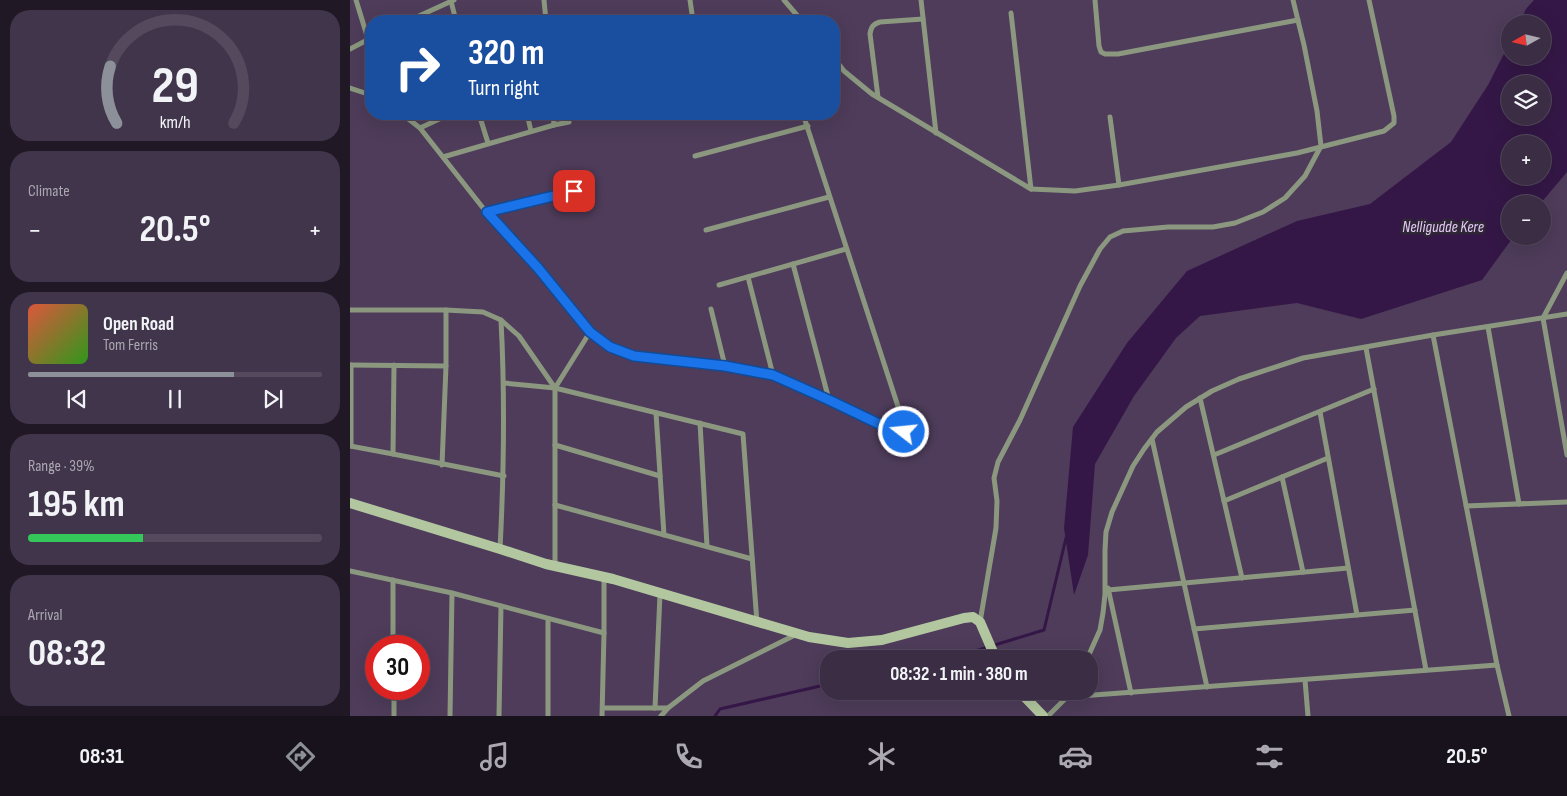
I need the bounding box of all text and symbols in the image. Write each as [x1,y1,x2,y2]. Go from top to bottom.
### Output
north arrow [1501,15,1551,65]
map controls [1501,15,1551,245]
text: 320 m [468,32,544,75]
icon: right [385,35,450,100]
text: 29 [151,55,199,118]
text: Turn right [468,75,539,102]
button: layers [1501,75,1551,125]
text: km/h [160,112,190,133]
button: + [1501,135,1551,185]
pin [553,170,595,212]
icon: arrive [560,177,588,205]
text: Climate [28,182,70,201]
button: − [1501,195,1551,245]
text: 20.5° [139,207,211,252]
text: − [28,214,42,247]
text: + [308,214,322,247]
water label: Nelligudde Kere [1402,218,1484,237]
text: Open Road [103,313,174,336]
text: Tom Ferris [103,336,158,355]
icon: previous [63,385,91,413]
icon: pause [161,385,189,413]
icon: next [259,385,287,413]
position arrow [877,405,929,457]
text: Range · 39% [28,457,95,476]
text: 195 km [28,482,125,527]
text: Arrival [28,606,62,625]
text: 08:32 [28,631,106,676]
speed limit sign: 30 [365,635,430,700]
text: 08:32 · 1 min · 380 m [890,663,1028,686]
icon: directions [283,739,318,774]
icon: music [477,739,512,774]
icon: phone [671,739,706,774]
icon: climate [864,739,899,774]
icon: car [1058,739,1093,774]
icon: filters [1252,739,1287,774]
text: 08:31 [79,743,124,770]
text: 20.5° [1446,743,1487,770]

